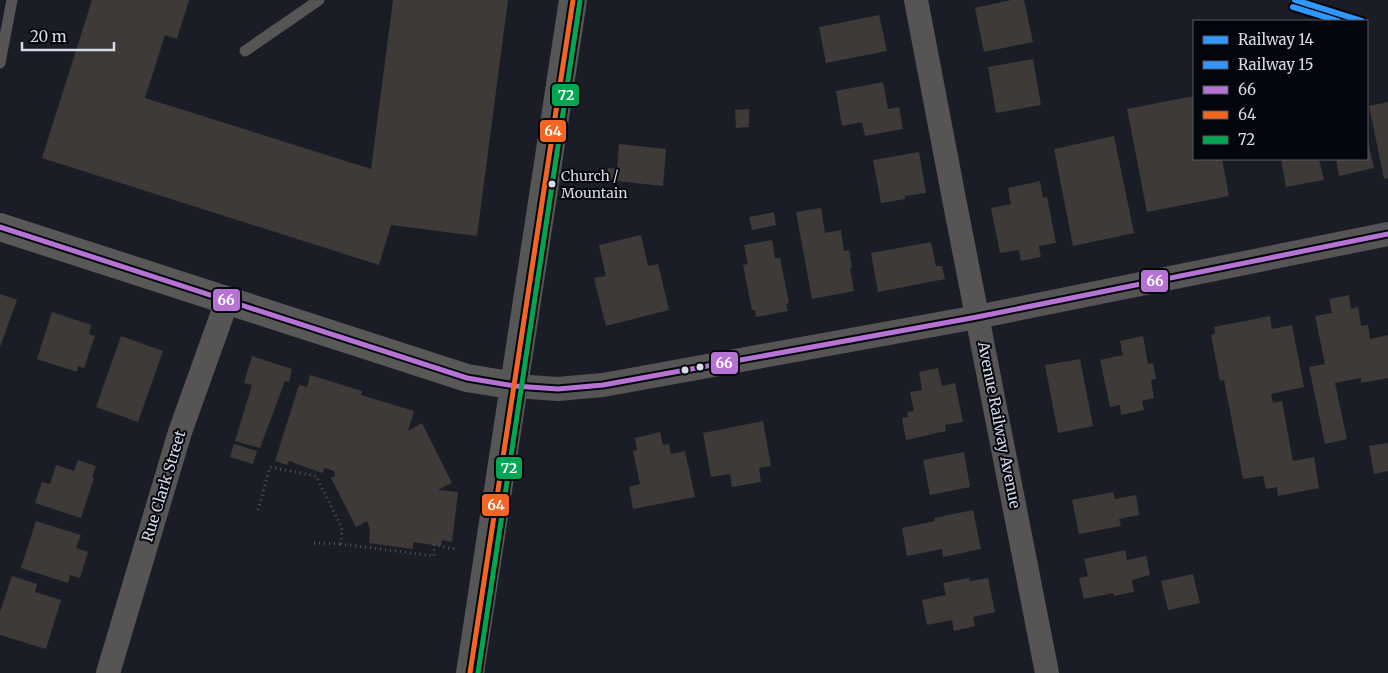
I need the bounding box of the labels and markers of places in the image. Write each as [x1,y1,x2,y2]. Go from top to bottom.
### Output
place label: Church / Mountain [561,167,628,202]
marker: Church / Mountain [547,179,557,189]
unlabelled marker [695,362,705,372]
unlabelled marker [680,365,690,375]

